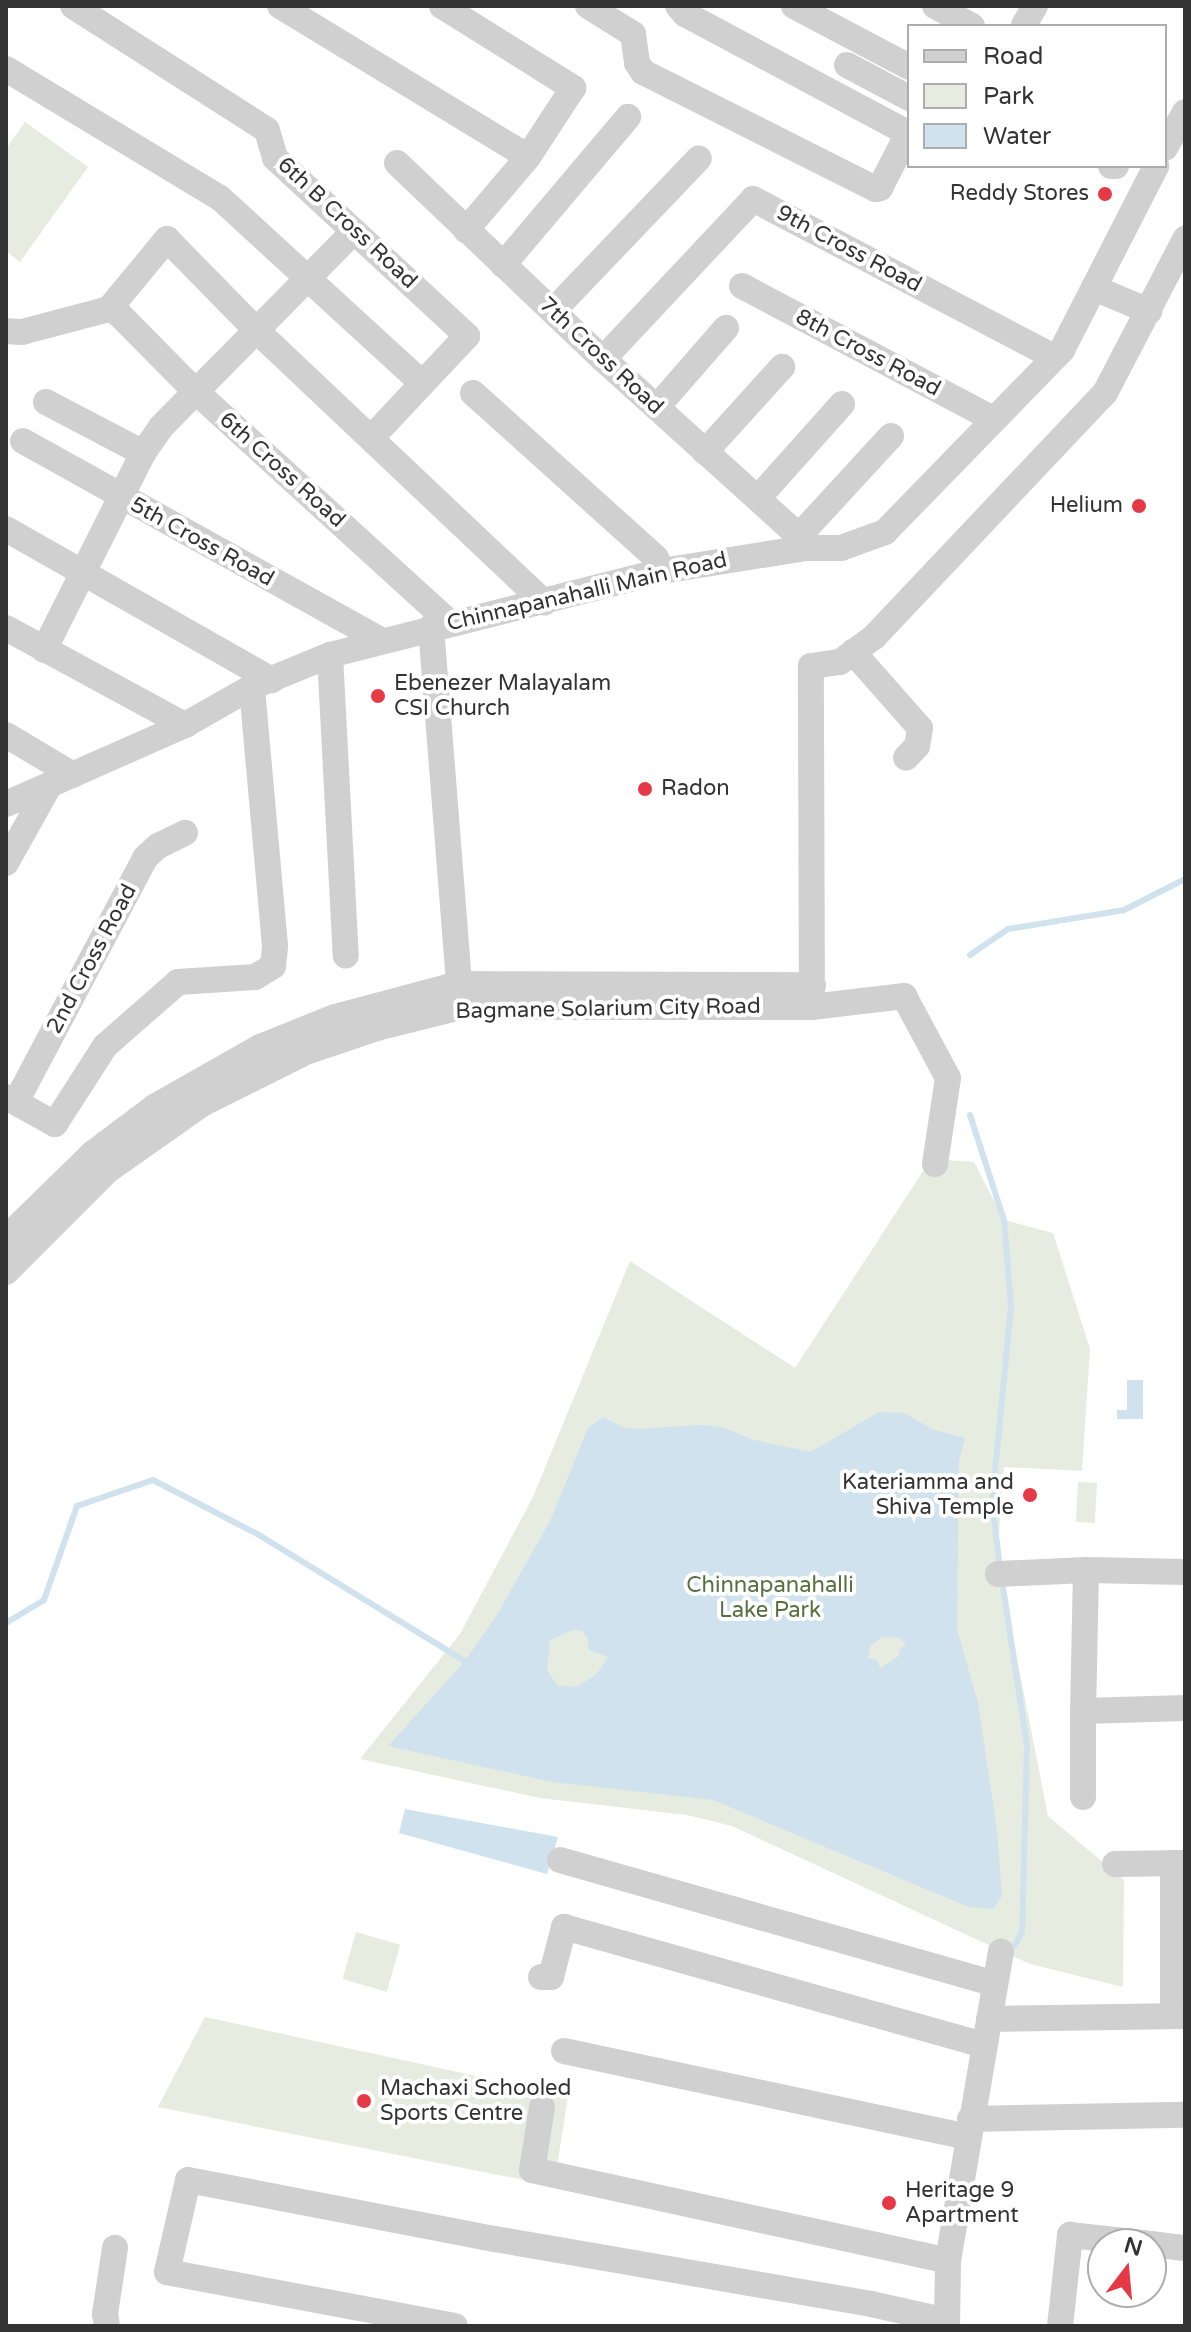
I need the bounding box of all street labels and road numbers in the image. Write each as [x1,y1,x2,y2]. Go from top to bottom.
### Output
street label: 6th B Cross Road [272,152,422,294]
street label: 9th Cross Road [772,200,926,298]
street label: 7th Cross Road [533,292,669,420]
street label: 8th Cross Road [791,304,945,402]
street label: 6th Cross Road [214,407,350,533]
street label: 5th Cross Road [126,492,278,592]
street label: Chinnapanahalli Main Road [444,547,730,637]
street label: 2nd Cross Road [41,880,143,1038]
street label: Bagmane Solarium City Road [455,993,761,1025]

